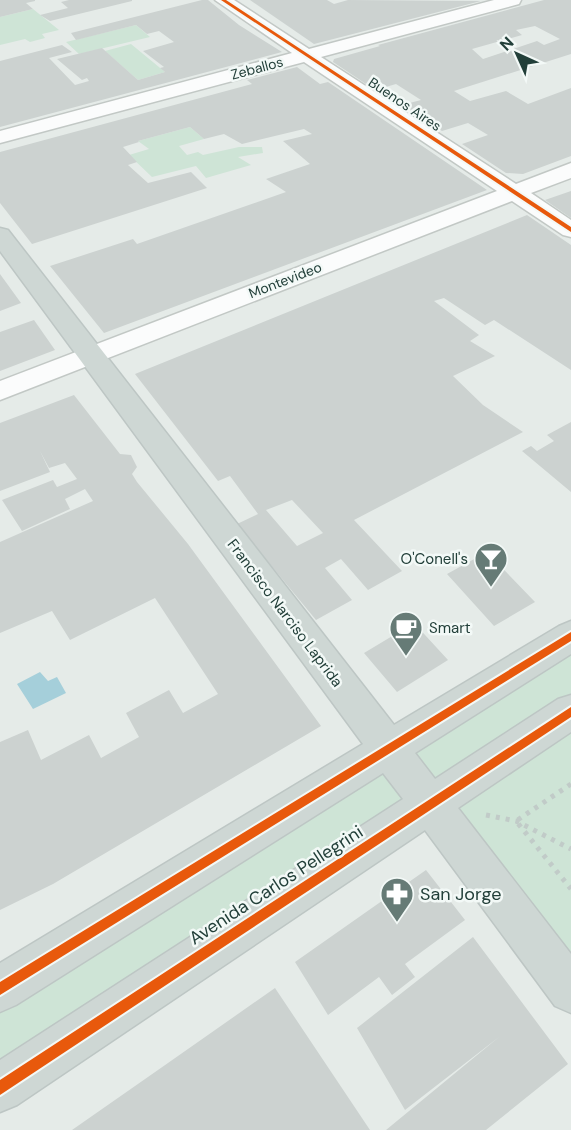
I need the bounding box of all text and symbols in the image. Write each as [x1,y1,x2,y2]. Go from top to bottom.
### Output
north arrow [487,24,547,84]
text: N [495,32,518,55]
street label: Zeballos [229,52,285,84]
street label: Buenos Aires [365,73,445,135]
street label: Montevideo [246,258,324,302]
street label: Francisco Narciso Laprida [223,535,347,691]
bar icon: O'Conell's [473,541,509,588]
place label: O'Conell's [401,549,468,569]
cafe icon: Smart [388,610,424,657]
place label: Smart [429,618,471,638]
street label: Avenida Carlos Pellegrini [184,820,368,950]
pharmacy icon: San Jorge [379,876,415,923]
place label: San Jorge [420,882,501,906]

